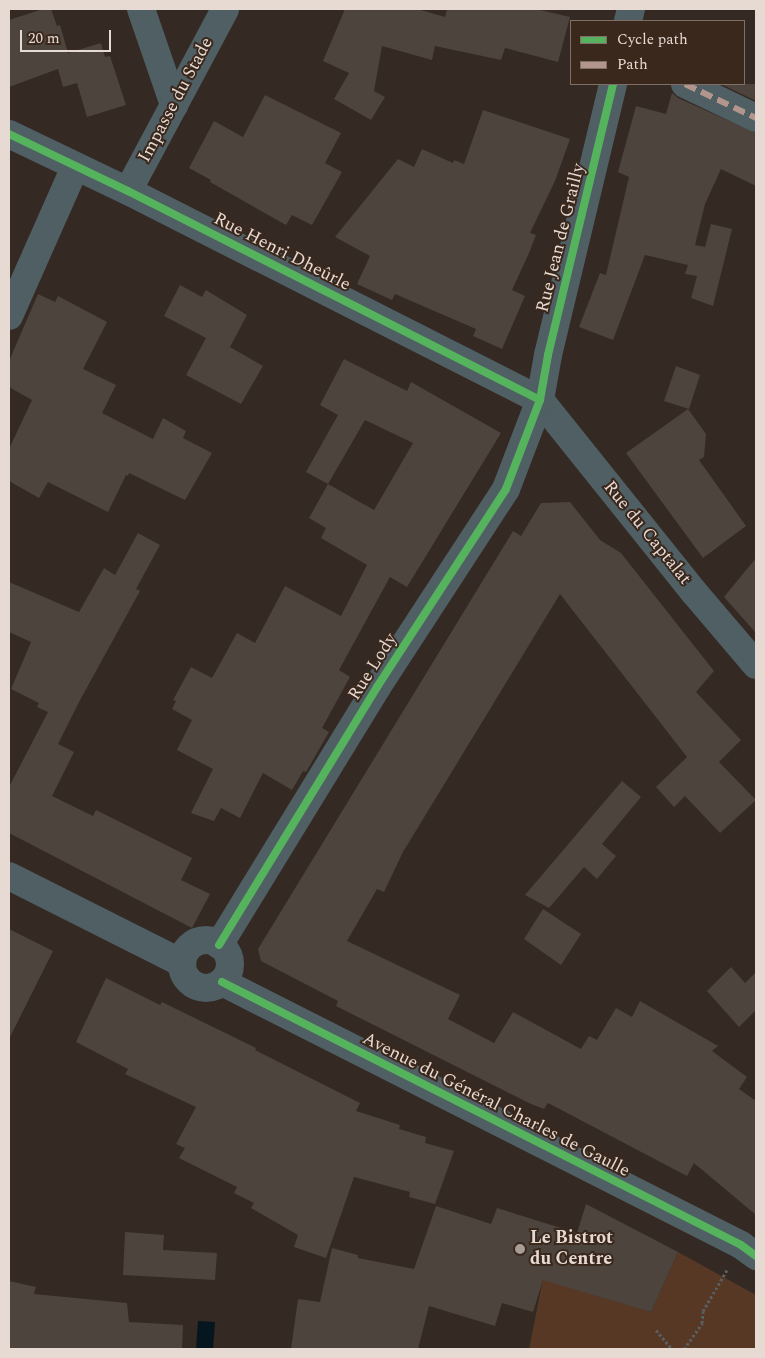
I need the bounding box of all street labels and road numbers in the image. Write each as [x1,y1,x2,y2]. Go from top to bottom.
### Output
street label: Impasse du Stade [134,34,218,166]
street label: Rue Jean de Grailly [532,161,590,315]
street label: Rue Henri Dheûrle [210,208,354,296]
street label: Rue du Captalat [598,477,696,589]
street label: Rue Lody [344,629,402,705]
street label: Avenue du Général Charles de Gaulle [359,1028,633,1182]

